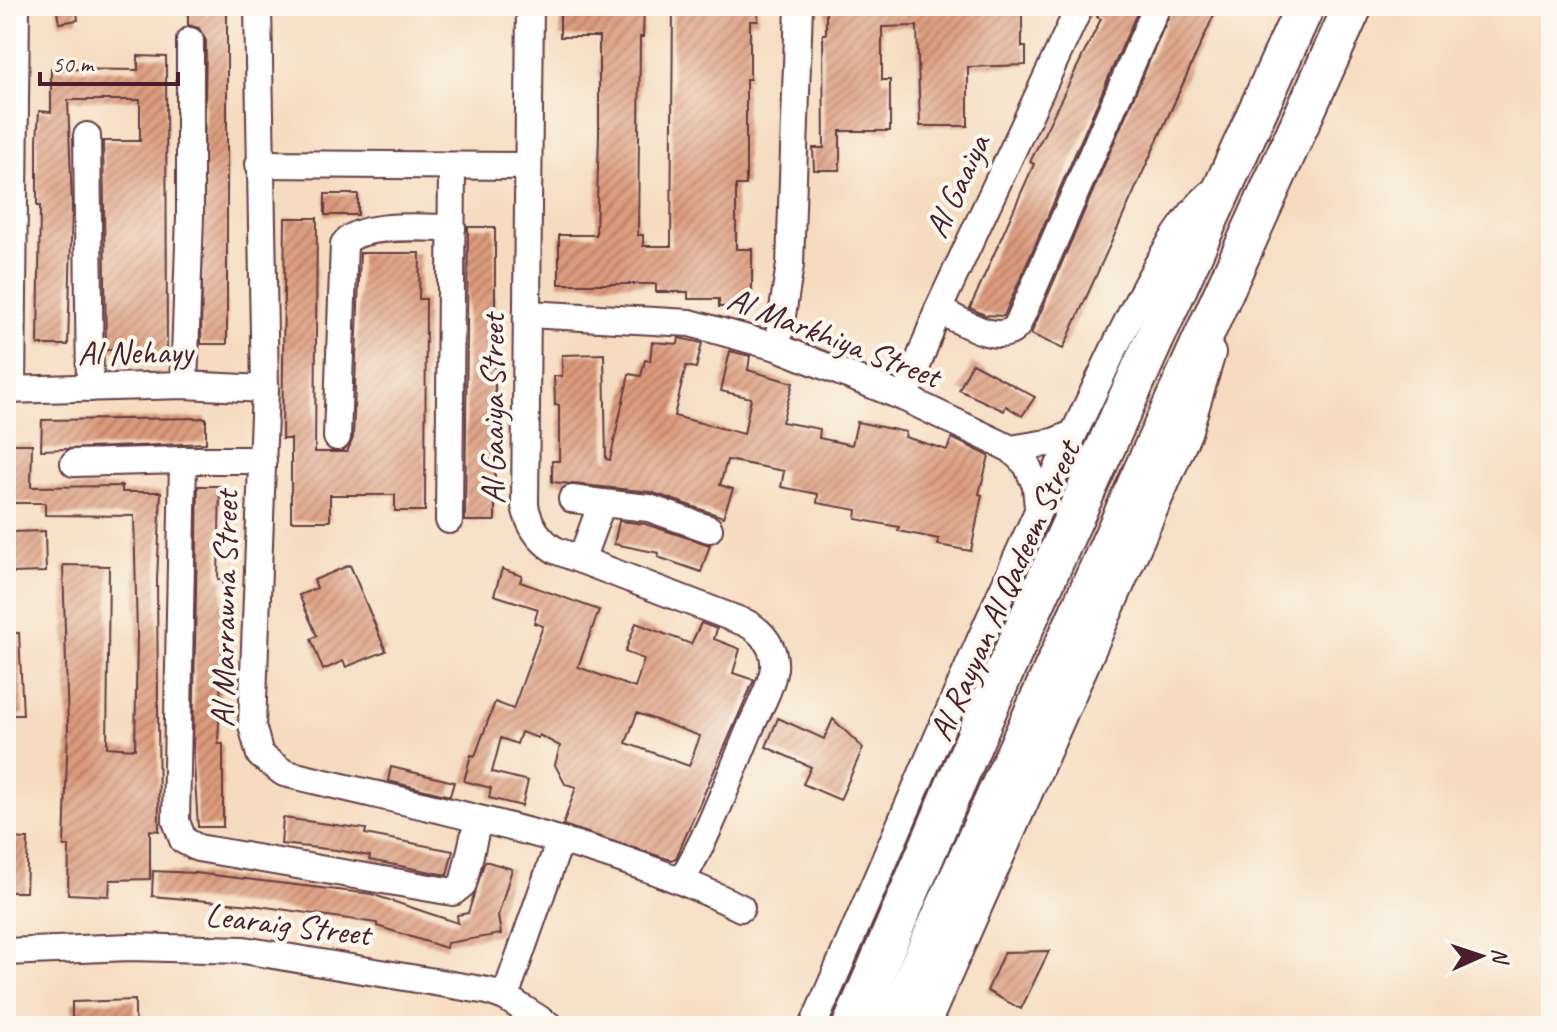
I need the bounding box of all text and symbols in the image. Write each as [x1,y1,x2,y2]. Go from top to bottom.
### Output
scale bar [40,36,178,86]
text: 50 m [52,49,95,79]
street label: Al Gaaiya [915,126,1000,244]
street label: Al Markhiya Street [722,277,950,399]
street label: Al Gaaiya Street [471,310,514,504]
street label: Al Nehayy [77,329,195,375]
street label: Al Rayyan Al Qadeem Street [919,431,1091,747]
street label: Al Marrawna Street [200,486,248,728]
street label: Learaig Street [203,893,376,956]
north arrow [1441,916,1521,996]
text: N [1486,947,1514,966]

